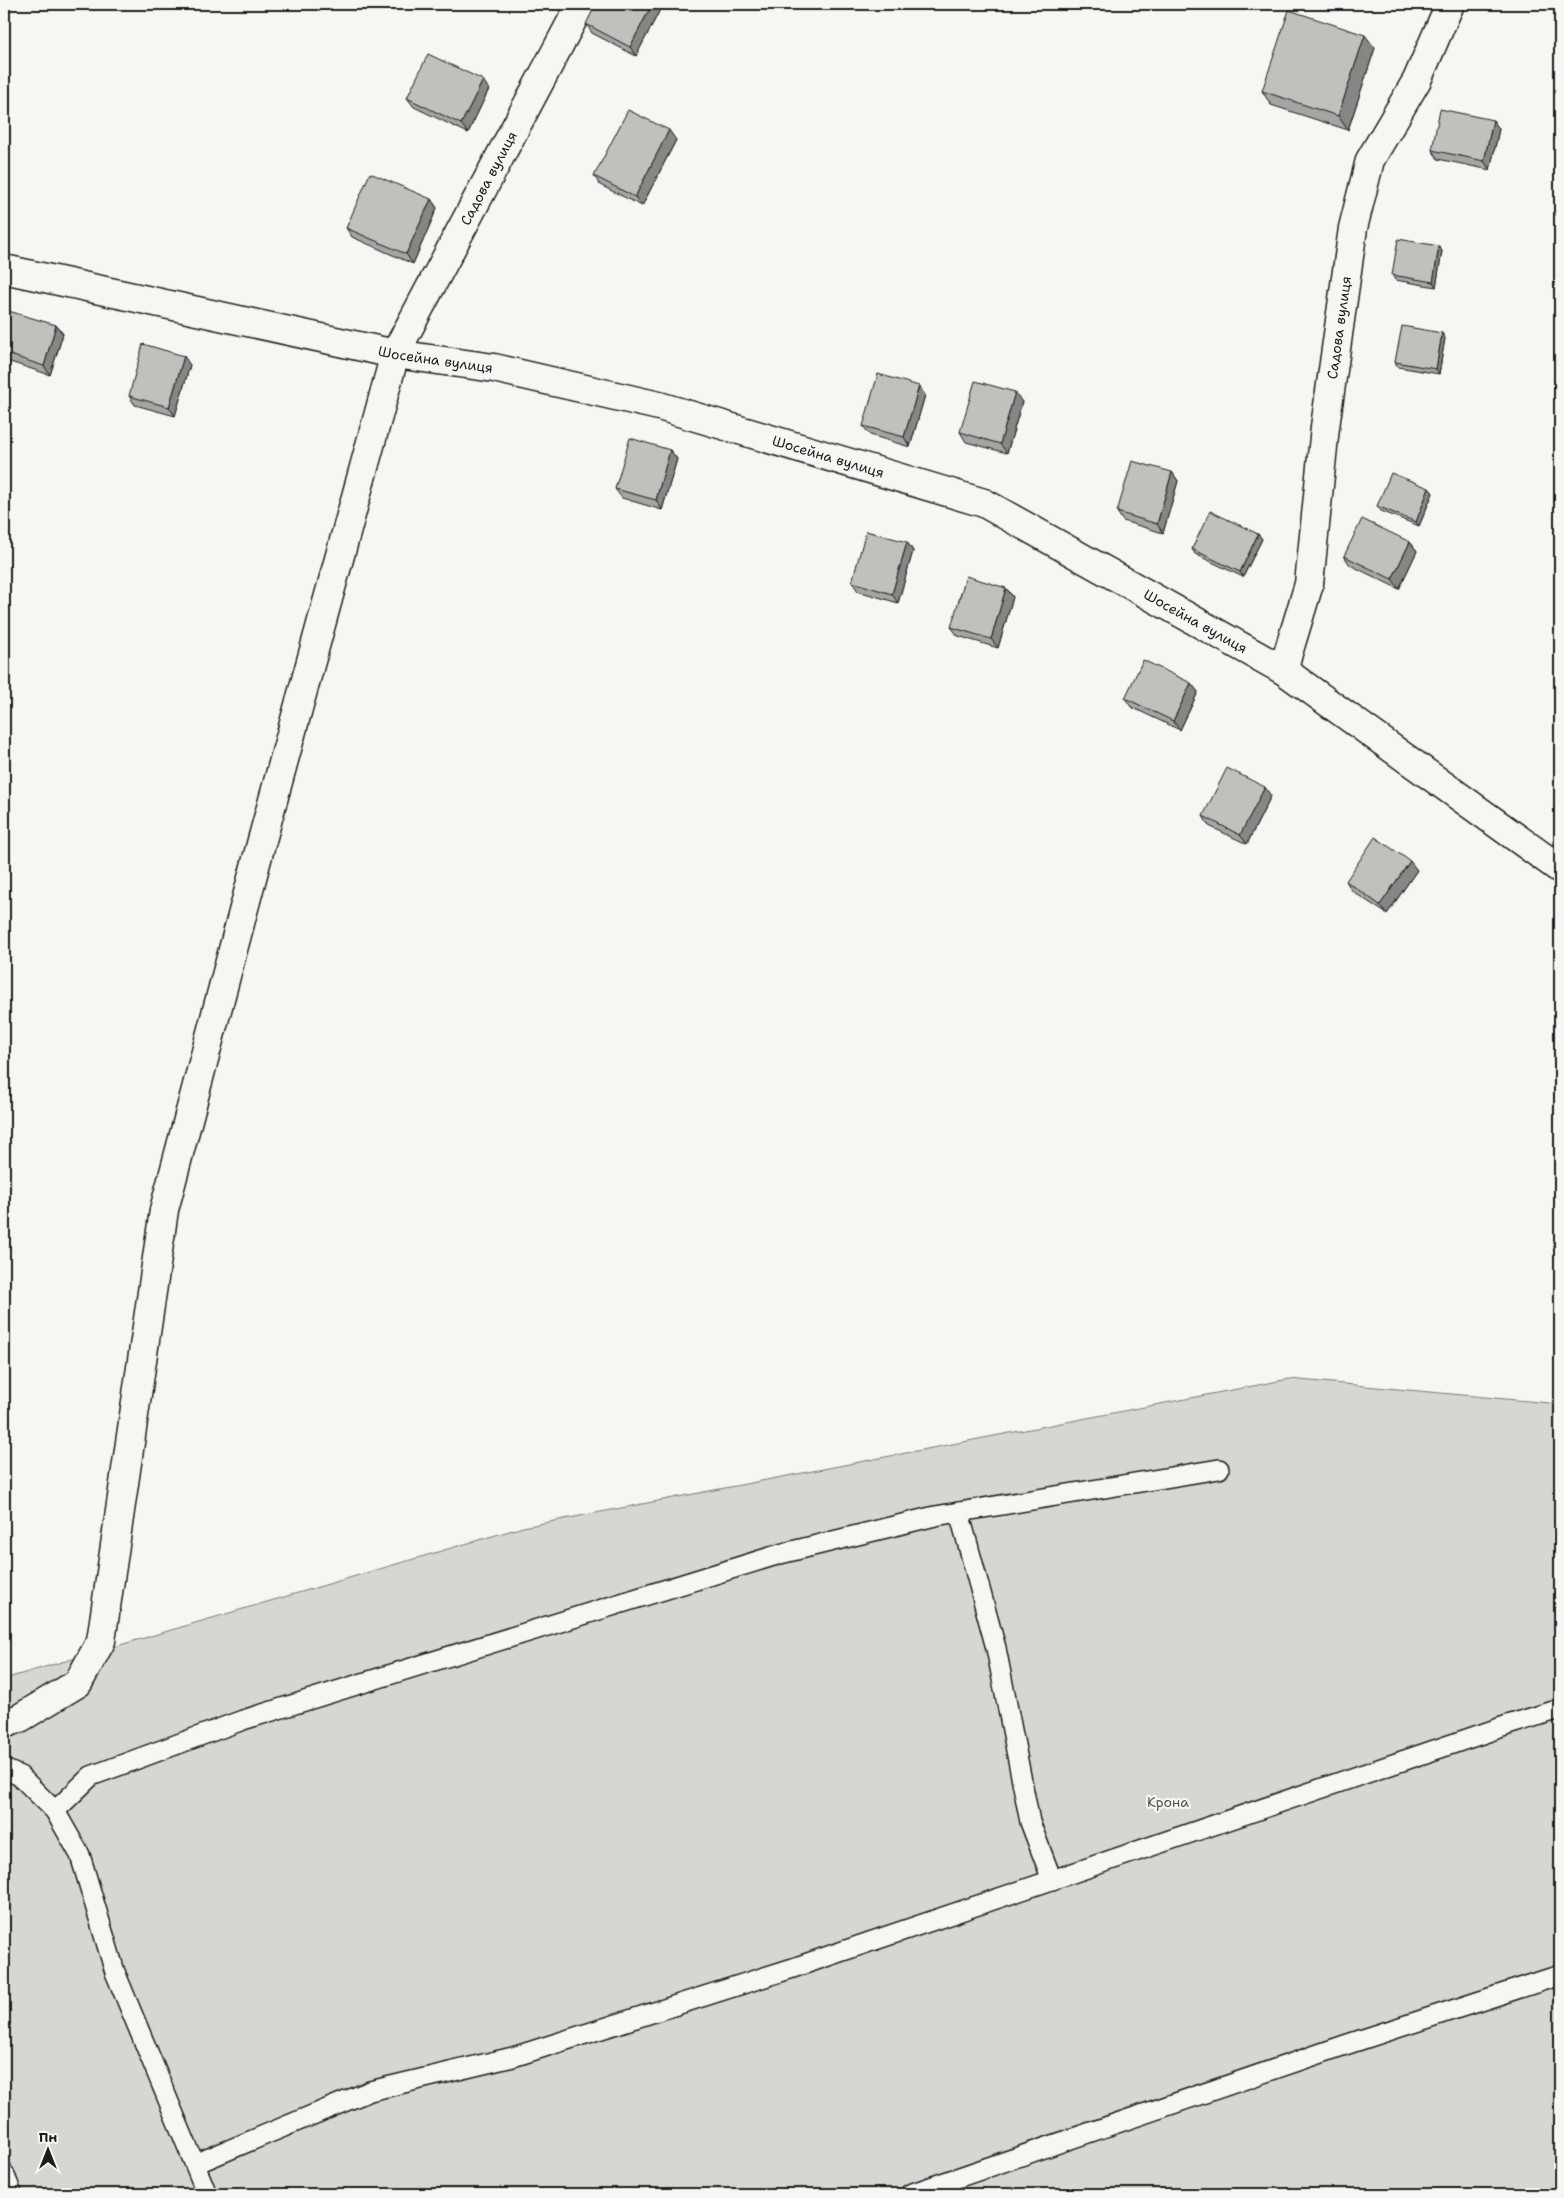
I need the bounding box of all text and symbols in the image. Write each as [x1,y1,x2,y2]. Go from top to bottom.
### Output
street label: Садова вулиця [456,128,521,228]
street label: Садова вулиця [1323,275,1355,380]
street label: Шосейна вулиця [376,342,494,377]
street label: Шосейна вулиця [770,431,886,482]
street label: Шосейна вулиця [1141,585,1251,657]
park label: Крона [1147,1793,1189,1811]
north arrow [22,2126,72,2176]
text: Пн [39,2128,57,2146]

